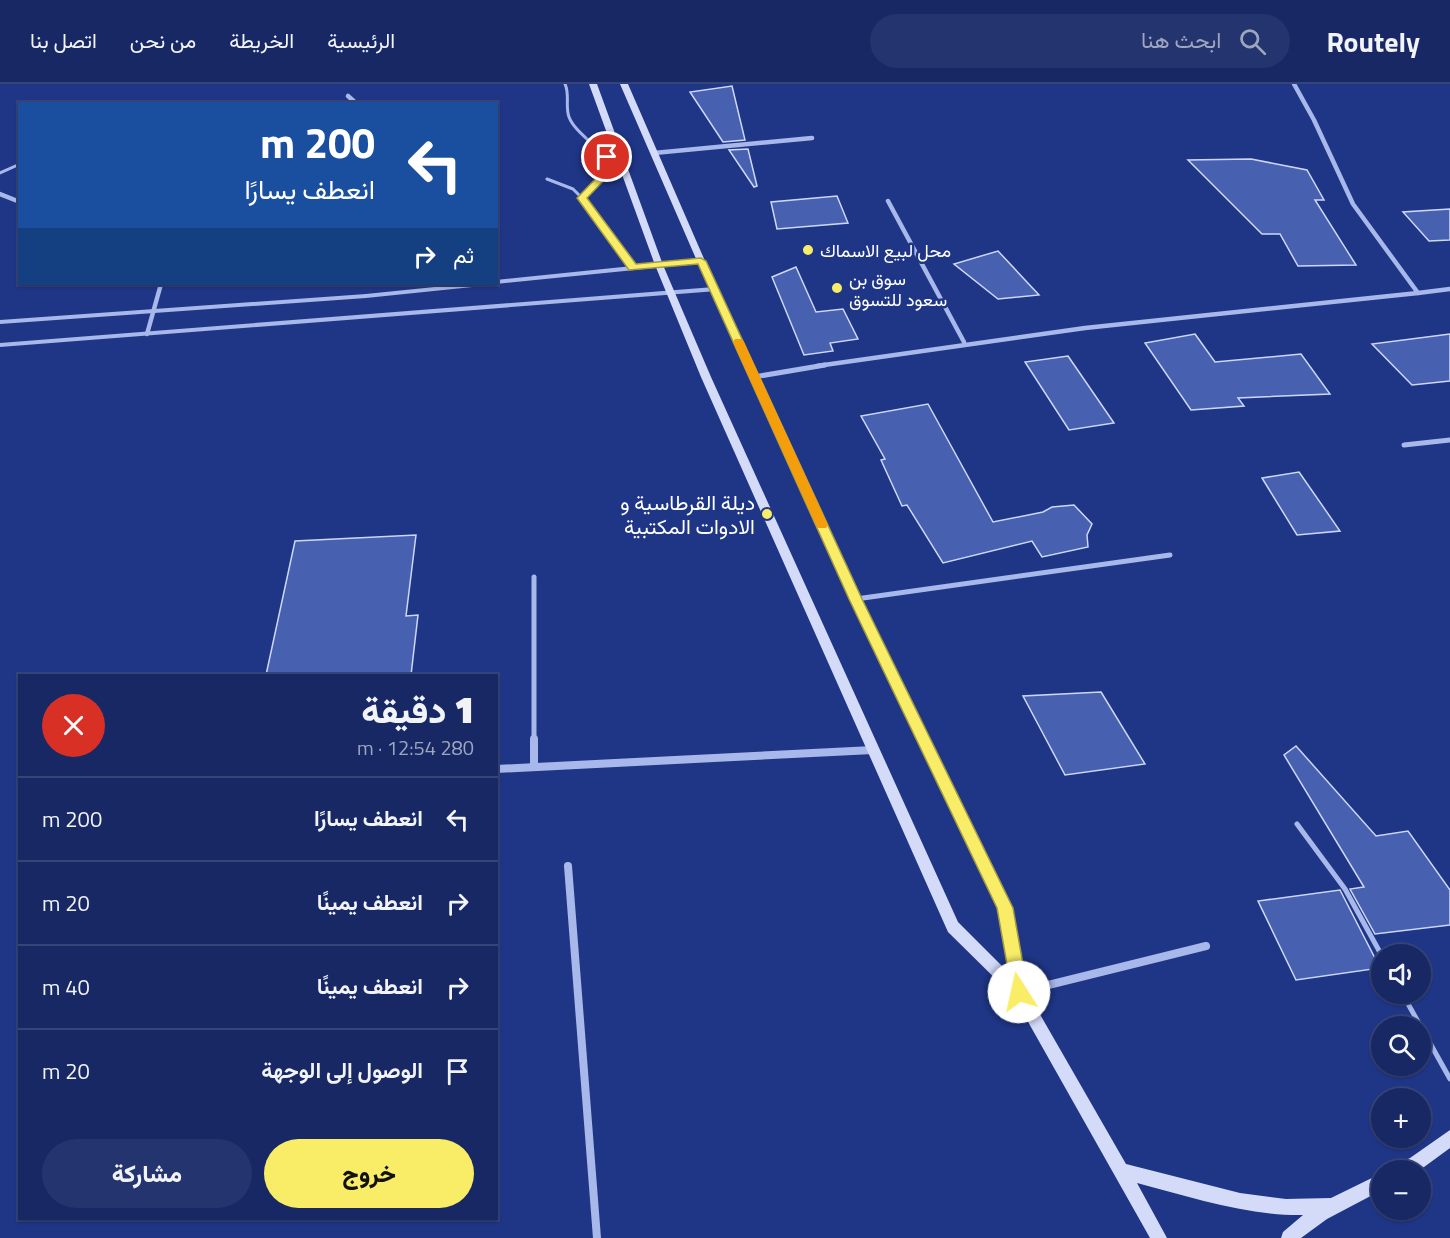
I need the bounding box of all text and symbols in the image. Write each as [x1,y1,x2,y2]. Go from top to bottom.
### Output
search box [870,14,1290,68]
text: Routely [1326,20,1420,63]
text: ابحث هنا [1141,23,1221,57]
text: اتصل بنا [30,24,97,56]
text: من نحن [130,24,196,56]
text: الخريطة [229,24,294,56]
text: الرئيسية [327,24,395,56]
icon: search [1236,25,1269,58]
text: 200 m [260,110,375,174]
icon: left [396,126,474,204]
pin [581,131,632,182]
icon: arrive [590,140,623,173]
text: انعطف يسارًا [244,168,375,209]
place label: محل لبيع الاسماك [820,237,951,264]
text: ثم [453,238,474,272]
icon: right [408,240,441,273]
marker: محل لبيع الاسماك [801,243,815,257]
place label: سوق بن سعود للتسوق [849,265,947,313]
marker: سوق بن سعود للتسوق [830,281,844,295]
place label: ديلة القرطاسية و الادوات المكتبية [620,486,755,542]
marker: ديلة القرطاسية و الادوات المكتبية [760,507,774,521]
text: 1 دقيقة [361,682,474,737]
button: close [42,694,105,757]
text: 280 m · 12:54 [357,732,474,763]
text: انعطف يسارًا [314,801,423,835]
text: 200 m [42,802,102,836]
icon: left [441,803,474,836]
text: انعطف يمينًا [317,885,423,919]
text: 20 m [42,886,90,920]
icon: right [441,887,474,920]
map controls [1371,944,1431,1220]
button: sound [1371,944,1431,1004]
position arrow [987,960,1051,1024]
text: انعطف يمينًا [317,969,423,1003]
text: 40 m [42,970,90,1004]
icon: right [441,971,474,1004]
button: search [1371,1016,1431,1076]
text: الوصول إلى الوجهة [261,1053,423,1087]
text: 20 m [42,1054,90,1088]
icon: arrive [441,1055,474,1088]
button: + [1371,1088,1431,1148]
button: مشاركة [42,1139,252,1208]
button: خروج [264,1139,474,1208]
button: − [1371,1160,1431,1220]

